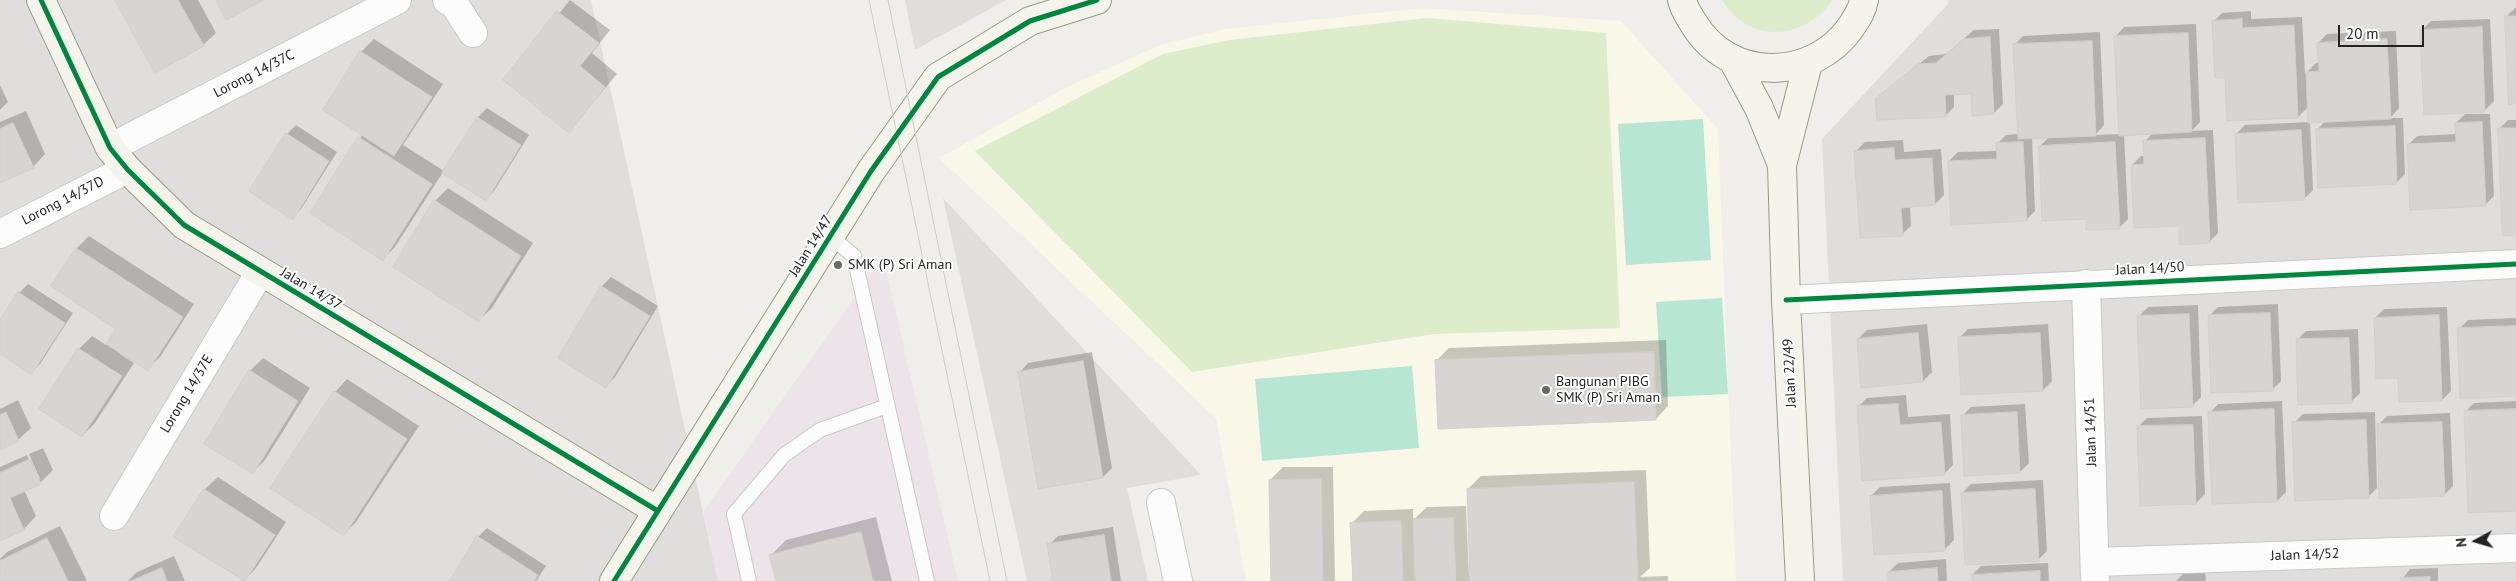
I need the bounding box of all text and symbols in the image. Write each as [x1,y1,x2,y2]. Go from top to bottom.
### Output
scale bar [2341,15,2427,47]
text: 20 m [2346,24,2379,43]
street label: Lorong 14/37C [211,46,297,102]
street label: Lorong 14/37D [19,173,107,229]
street label: Jalan 14/47 [786,212,836,280]
place label: SMK (P) Sri Aman [848,257,952,273]
marker: SMK (P) Sri Aman [832,259,844,271]
street label: Jalan 14/50 [2115,259,2185,279]
street label: Jalan 14/37 [277,264,345,314]
street label: Jalan 22/49 [1780,338,1800,408]
street label: Lorong 14/37E [157,352,217,436]
place label: Bangunan PIBG SMK (P) Sri Aman [1556,374,1660,407]
marker: Bangunan PIBG SMK (P) Sri Aman [1540,384,1552,396]
street label: Jalan 14/51 [2081,397,2101,467]
north arrow [2451,516,2501,566]
text: N [2452,537,2471,548]
street label: Jalan 14/52 [2270,545,2340,565]

